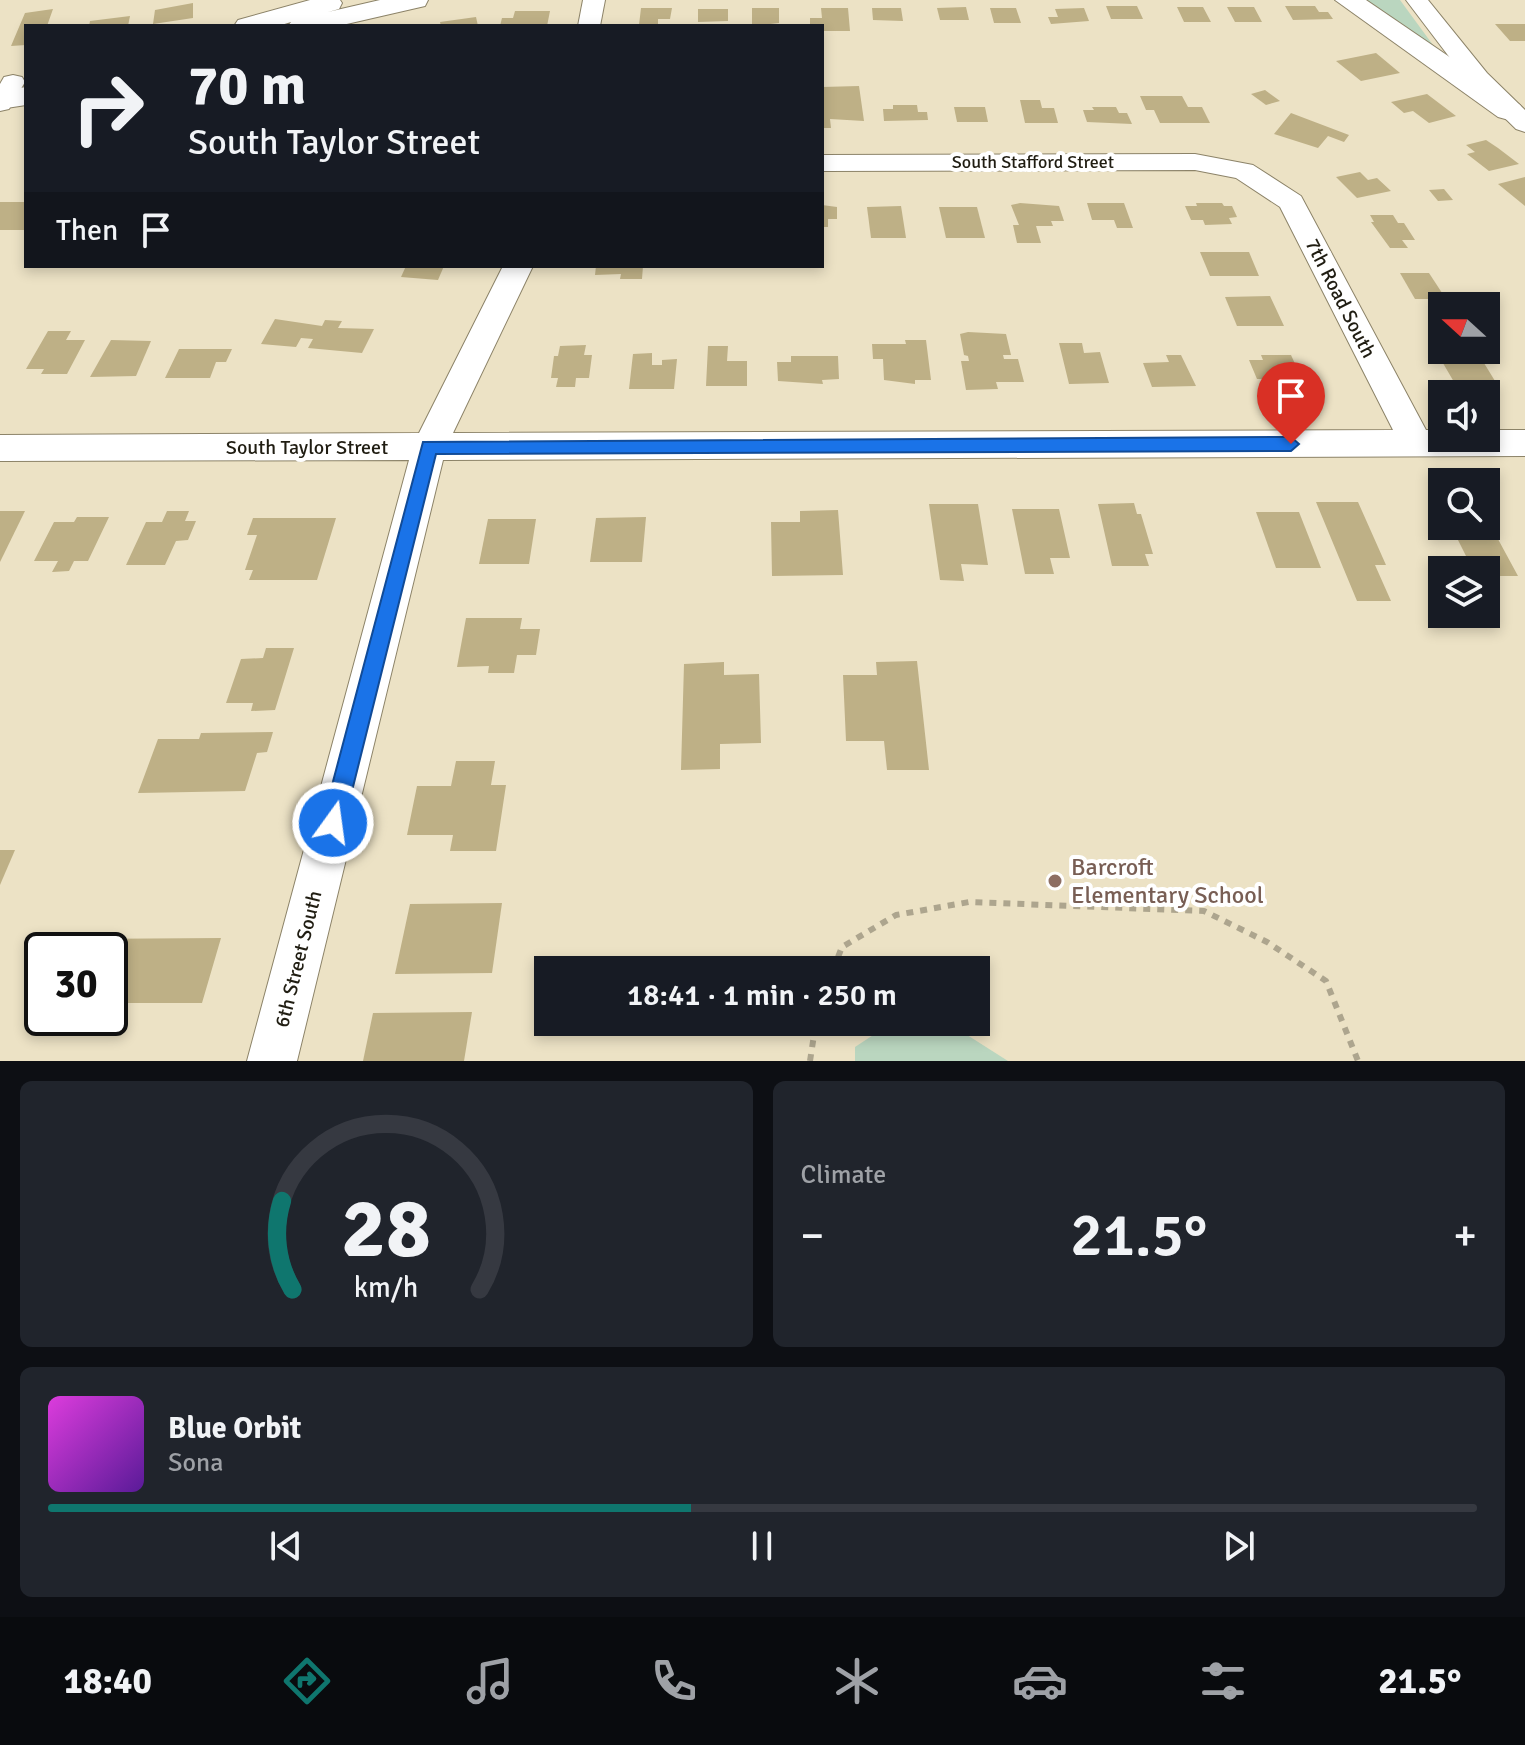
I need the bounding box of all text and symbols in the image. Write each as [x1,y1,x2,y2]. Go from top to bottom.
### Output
text: 70 m [188,51,306,120]
icon: right [56,56,160,160]
text: South Taylor Street [188,120,480,165]
street label: South Stafford Street [952,151,1114,173]
icon: arrive [134,208,178,252]
text: Then [56,212,118,249]
street label: 7th Road South [1300,234,1381,362]
north arrow [1428,292,1500,364]
map controls [1428,292,1500,628]
pin [1257,362,1325,444]
icon: arrive [1269,374,1313,418]
button: sound [1428,380,1500,452]
street label: South Taylor Street [226,435,388,460]
button: search [1428,468,1500,540]
button: layers [1428,556,1500,628]
position arrow [291,781,375,865]
place label: Barcroft Elementary School [1071,852,1264,910]
marker: Barcroft Elementary School [1046,872,1064,890]
street label: 6th Street South [269,888,328,1030]
speed limit sign: 30 [24,932,128,1036]
text: 18:41 · 1 min · 250 m [627,977,897,1014]
text: Climate [801,1159,886,1191]
text: 28 [341,1178,431,1280]
text: 21.5° [1070,1199,1207,1273]
text: − [801,1209,824,1263]
text: + [1453,1209,1477,1263]
text: km/h [354,1270,419,1305]
text: Blue Orbit [168,1410,301,1447]
text: Sona [168,1447,223,1479]
icon: previous [264,1524,308,1568]
icon: pause [740,1524,784,1568]
icon: next [1217,1524,1261,1568]
icon: directions [279,1653,335,1709]
icon: music [462,1653,518,1709]
icon: phone [646,1653,702,1709]
icon: climate [829,1653,885,1709]
icon: car [1012,1653,1068,1709]
icon: filters [1195,1653,1251,1709]
text: 18:40 [64,1659,152,1704]
text: 21.5° [1378,1659,1461,1704]

